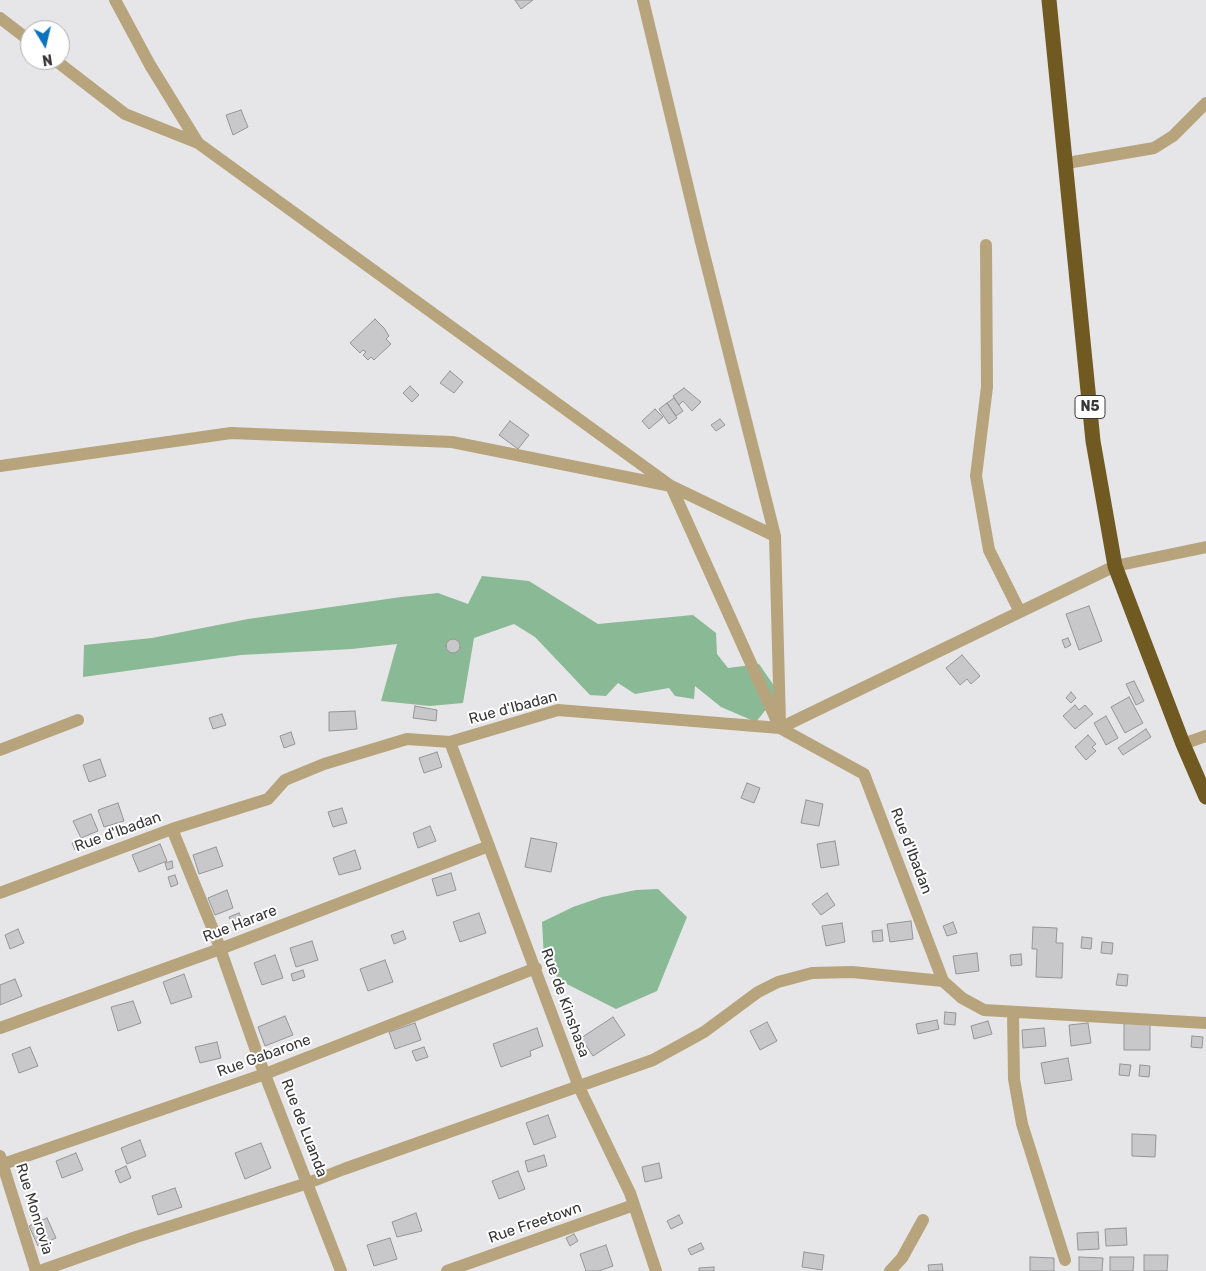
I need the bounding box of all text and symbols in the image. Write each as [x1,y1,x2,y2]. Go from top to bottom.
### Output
north arrow [20,20,70,70]
text: N [41,50,54,69]
road number: N5 [1075,396,1105,418]
street label: Rue d'Ibadan [467,688,559,728]
street label: Rue d'Ibadan [886,805,936,897]
street label: Rue d'Ibadan [72,808,164,856]
street label: Rue Harare [200,902,280,946]
street label: Rue de Kinshasa [537,946,593,1060]
street label: Rue Gabarone [215,1031,313,1081]
street label: Rue de Luanda [277,1076,331,1180]
street label: Rue Monrovia [12,1161,56,1257]
street label: Rue Freetown [486,1199,584,1247]

